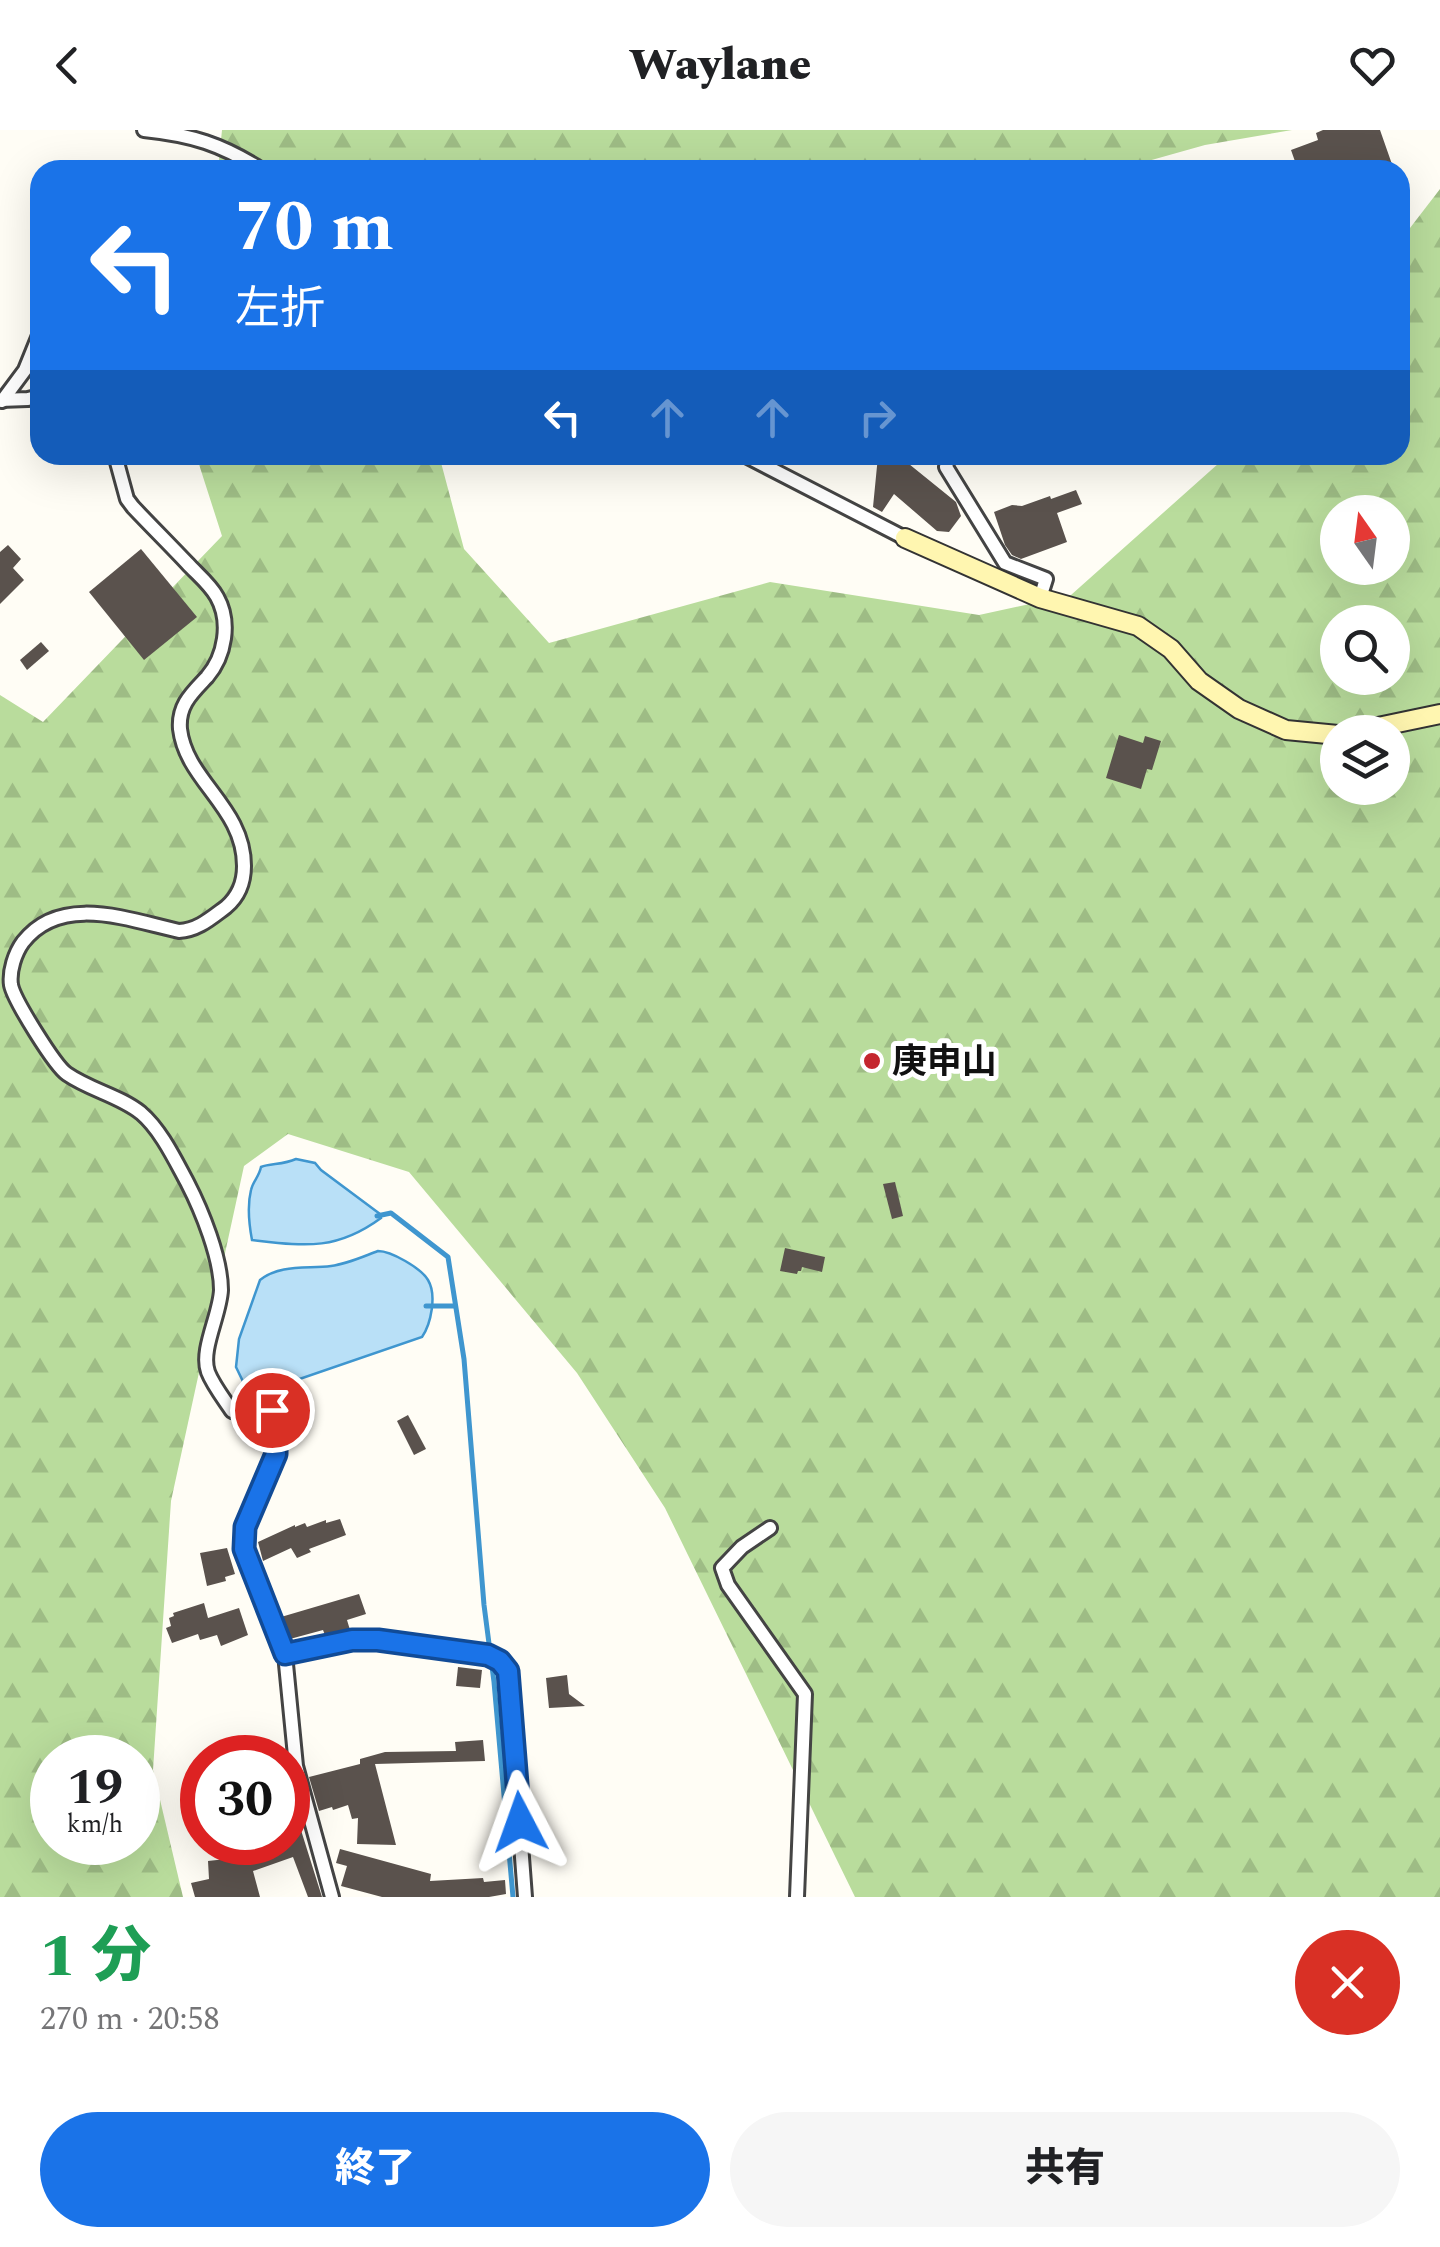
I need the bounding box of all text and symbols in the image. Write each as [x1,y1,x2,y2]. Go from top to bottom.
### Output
text: Waylane [629,31,811,100]
icon: back [40,38,95,93]
icon: heart [1345,38,1400,93]
text: 70 m [235,175,394,281]
icon: left [70,200,200,330]
text: 左折 [235,275,325,344]
icon: left [535,390,590,445]
icon: ahead [640,390,695,445]
icon: ahead [745,390,800,445]
icon: right [850,390,905,445]
north arrow [1320,495,1410,585]
map controls [1320,495,1410,805]
button: search [1320,605,1410,695]
button: layers [1320,715,1410,805]
place label: 庚申山 [892,1036,997,1089]
marker: 庚申山 [861,1050,883,1072]
pin [230,1368,315,1453]
icon: arrive [245,1383,300,1438]
speed limit sign: 30 [180,1735,310,1865]
text: 19 [67,1750,123,1826]
position arrow [468,1770,572,1874]
text: km/h [67,1806,123,1844]
text: 1 分 [40,1911,151,2003]
button: close [1295,1930,1400,2035]
text: 270 m · 20:58 [40,1995,220,2044]
button: 終了 [40,2112,710,2227]
button: 共有 [730,2112,1400,2227]

